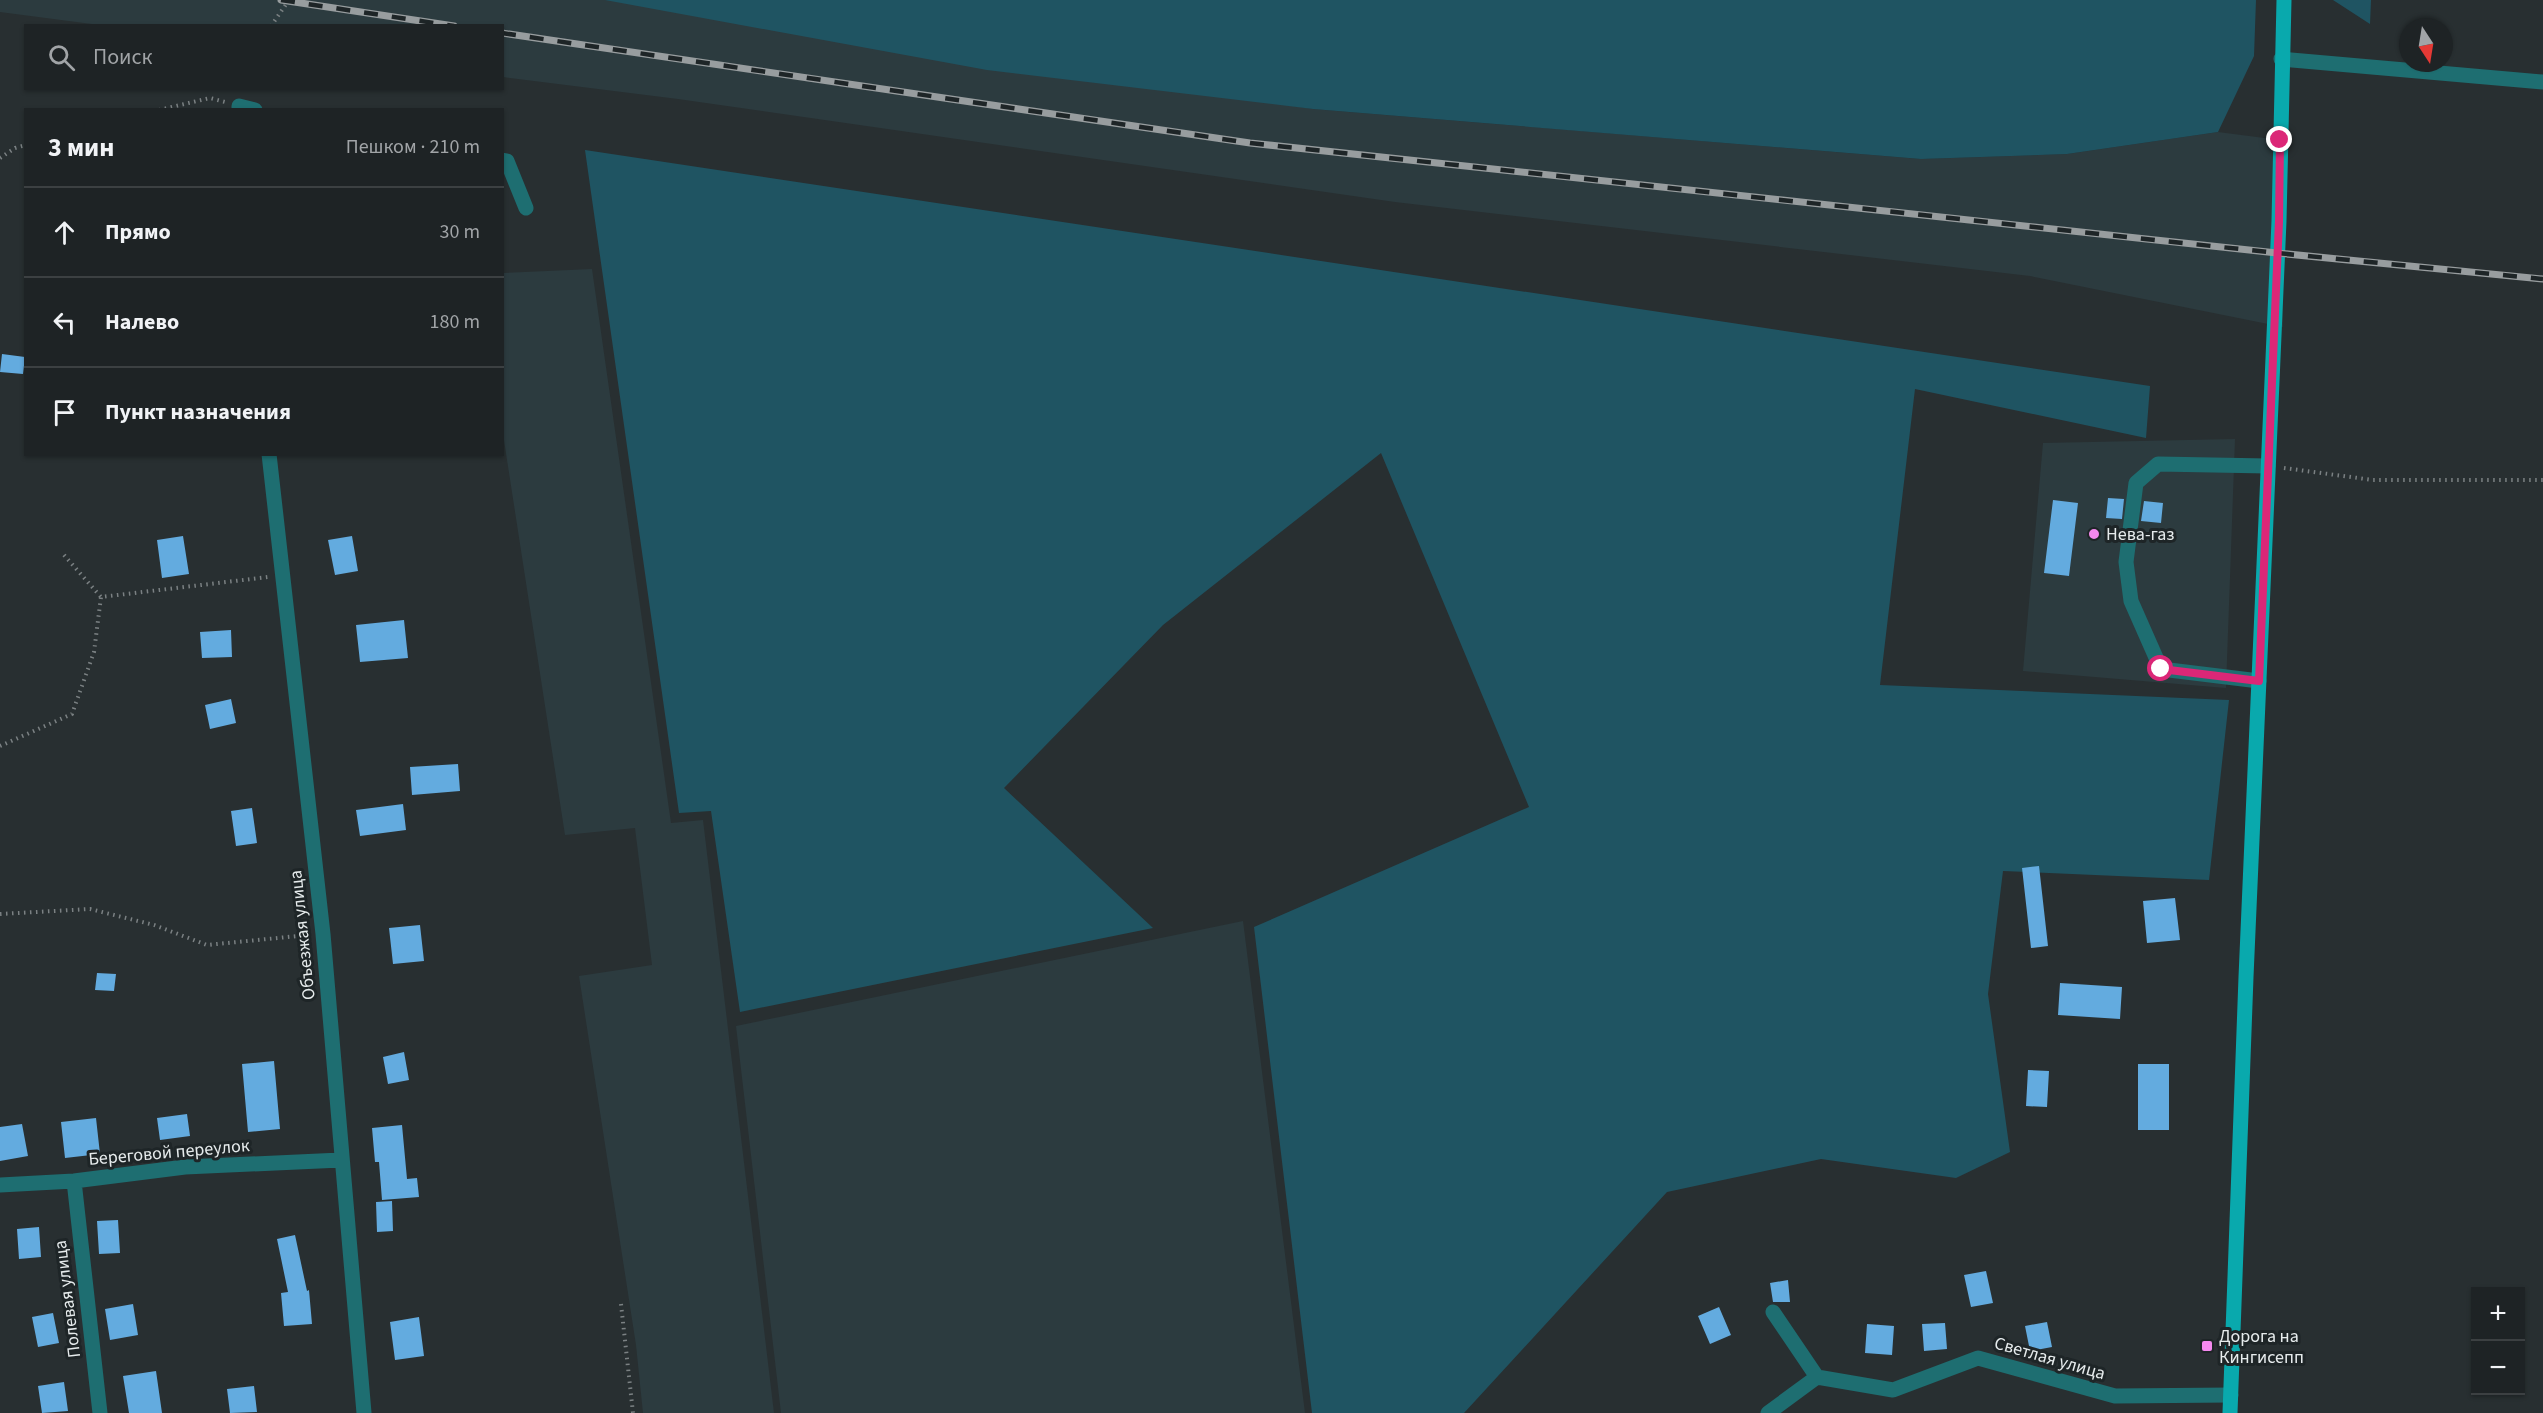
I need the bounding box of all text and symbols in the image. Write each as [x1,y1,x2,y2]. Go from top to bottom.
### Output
north arrow [2399,18,2453,72]
search box [24,24,504,90]
icon: search [45,41,78,74]
text: Поиск [93,41,152,73]
route end [2266,126,2292,152]
text: 3 мин [48,129,114,166]
text: Пешком · 210 m [346,133,480,161]
icon: ahead [48,216,81,249]
text: Прямо [105,216,171,248]
text: 30 m [440,218,480,246]
icon: left [48,306,81,339]
text: Налево [105,306,179,338]
text: 180 m [430,308,480,336]
icon: arrive [48,396,81,429]
text: Пункт назначения [105,396,291,428]
place label: Нева-газ [2106,522,2175,547]
marker: Нева-газ [2087,527,2101,541]
route start [2147,655,2173,681]
street label: Объезжая улица [283,869,322,1001]
street label: Береговой переулок [87,1133,251,1172]
street label: Полевая улица [48,1239,87,1359]
map controls [2471,1287,2525,1395]
button: + [2471,1287,2525,1341]
place label: Дорога на Кингисепп [2219,1324,2304,1370]
street label: Светлая улица [1991,1331,2108,1386]
marker: Дорога на Кингисепп [2200,1339,2214,1353]
button: − [2471,1341,2525,1395]

